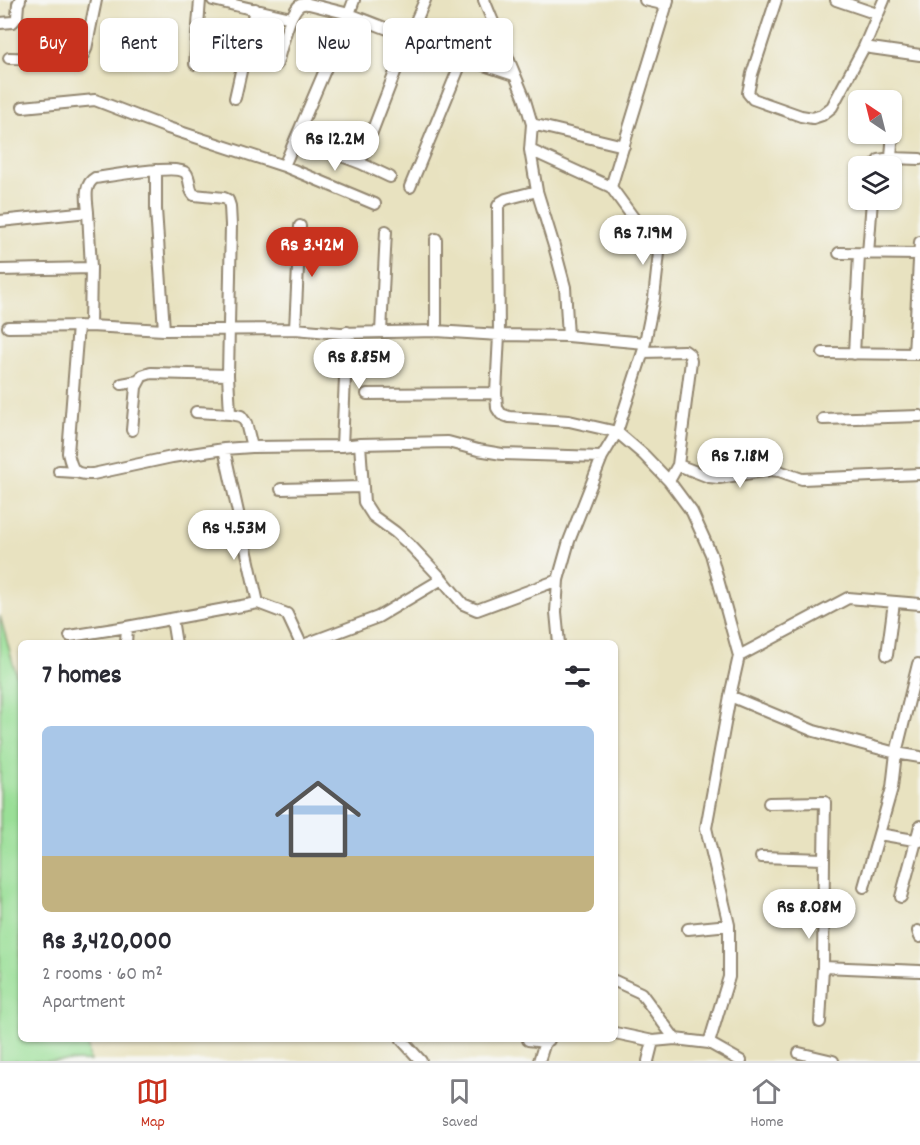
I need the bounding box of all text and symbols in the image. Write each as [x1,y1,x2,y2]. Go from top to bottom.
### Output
chip: Buy [18,18,88,72]
chip: Rent [100,18,178,72]
chip: Filters [190,18,284,72]
chip: New [296,18,371,72]
chip: Apartment [383,18,513,72]
north arrow [848,90,902,144]
map controls [848,90,902,210]
pin: Rs 12.2M [273,121,397,172]
text: Rs 12.2M [305,126,365,154]
button: layers [848,156,902,210]
pin: Rs 7.19M [581,215,705,266]
text: Rs 7.19M [614,220,672,248]
pin: Rs 3.42M [250,227,374,278]
text: Rs 3.42M [280,232,344,260]
pin: Rs 8.85M [297,339,421,390]
text: Rs 8.85M [327,344,391,372]
pin: Rs 7.18M [678,438,802,489]
text: Rs 7.18M [711,443,769,471]
pin: Rs 4.53M [172,510,296,561]
text: Rs 4.53M [202,515,266,543]
text: 7 homes [42,658,122,695]
icon: filters [561,660,594,693]
icon: home [264,765,372,873]
pin: Rs 8.08M [747,889,871,940]
text: Rs 8.08M [777,894,841,922]
text: Rs 3,420,000 [42,924,172,961]
text: 2 rooms · 60 m² [42,961,163,989]
text: Apartment [42,989,125,1017]
tab: Map [136,1075,169,1134]
tab: Saved [442,1075,478,1134]
tab: Home [750,1075,784,1134]

